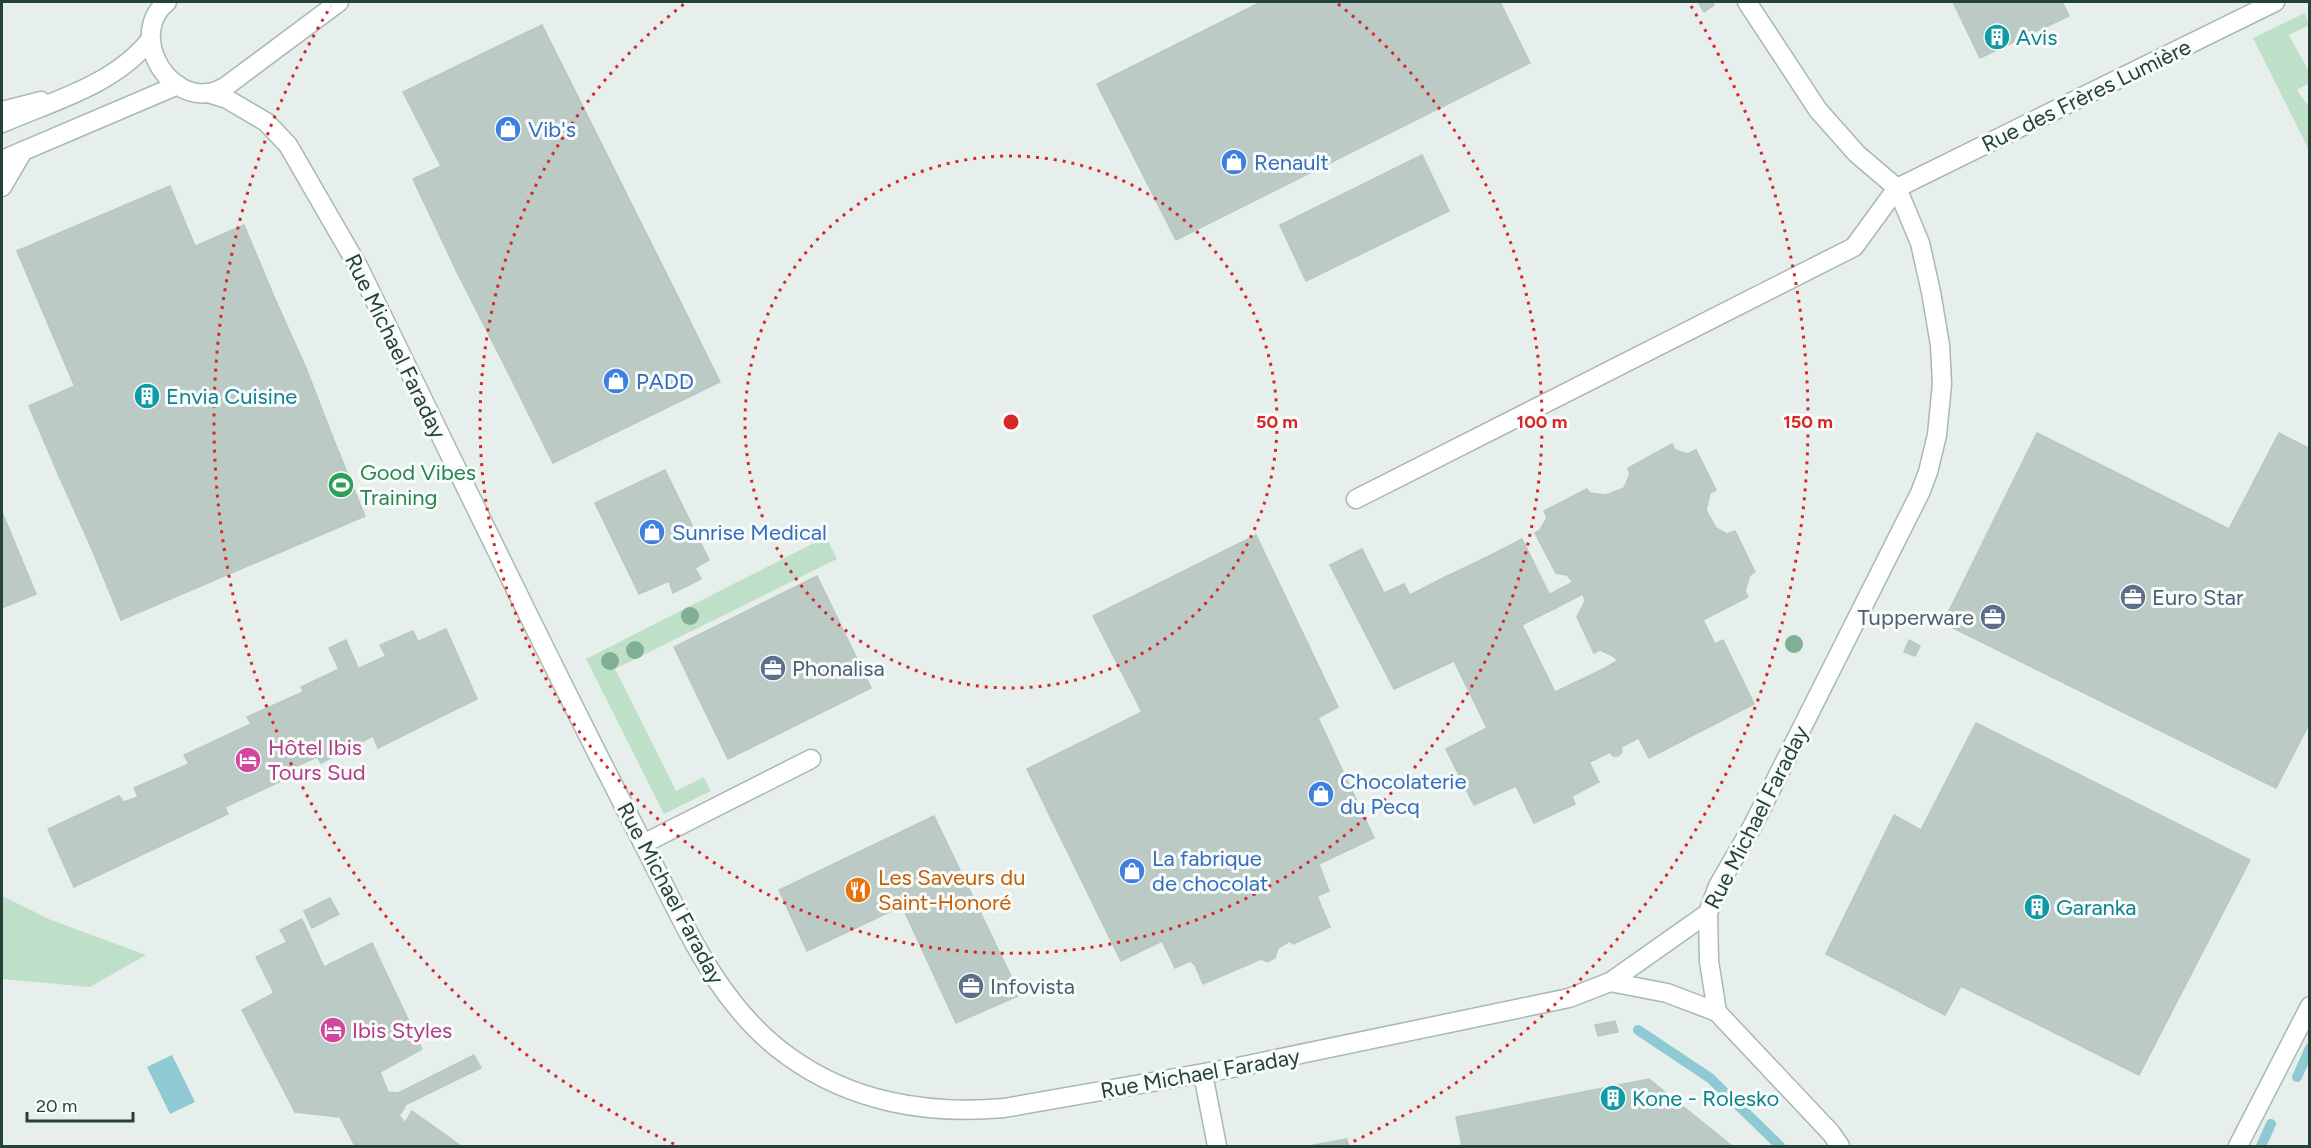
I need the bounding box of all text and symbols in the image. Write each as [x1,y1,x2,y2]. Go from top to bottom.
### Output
building icon: Avis [1982,22,2012,52]
place label: Avis [2016,24,2057,51]
street label: Rue des Frères Lumière [1977,33,2195,158]
shop icon: Vib's [493,114,523,144]
place label: Vib's [528,116,576,143]
shop icon: Renault [1219,147,1249,177]
place label: Renault [1254,149,1329,176]
street label: Rue Michael Faraday [339,249,452,443]
shop icon: PADD [601,366,631,396]
place label: PADD [636,368,694,395]
building icon: Envia Cuisine [132,381,162,411]
place label: Envia Cuisine [166,383,297,410]
text: 50 m [1256,411,1298,433]
text: 100 m [1517,411,1567,433]
text: 150 m [1783,411,1833,433]
centre of rings [1001,412,1021,432]
place label: Good Vibes Training [360,459,476,511]
sports icon: Good Vibes Training [326,470,356,500]
shop icon: Sunrise Medical [637,517,667,547]
place label: Sunrise Medical [672,519,827,546]
office icon: Euro Star [2118,582,2148,612]
place label: Euro Star [2152,584,2244,611]
office icon: Tupperware [1978,602,2008,632]
place label: Tupperware [1857,604,1974,631]
office icon: Phonalisa [758,653,788,683]
place label: Phonalisa [792,655,885,682]
street label: Rue Michael Faraday [1699,721,1815,913]
place label: Hôtel Ibis Tours Sud [268,734,366,786]
hotel icon: Hôtel Ibis Tours Sud [233,745,263,775]
place label: Chocolaterie du Pecq [1340,768,1466,820]
shop icon: Chocolaterie du Pecq [1306,779,1336,809]
street label: Rue Michael Faraday [611,798,730,989]
place label: La fabrique de chocolat [1152,845,1268,897]
shop icon: La fabrique de chocolat [1117,856,1147,886]
place label: Les Saveurs du Saint-Honoré [878,864,1025,916]
restaurant icon: Les Saveurs du Saint-Honoré [843,875,873,905]
building icon: Garanka [2022,892,2052,922]
place label: Garanka [2056,894,2137,921]
office icon: Infovista [956,971,986,1001]
place label: Infovista [990,973,1075,1000]
hotel icon: Ibis Styles [318,1015,348,1045]
place label: Ibis Styles [352,1017,452,1044]
street label: Rue Michael Faraday [1098,1043,1302,1104]
building icon: Kone - Rolesko [1598,1083,1628,1113]
scale bar [27,1085,134,1123]
place label: Kone - Rolesko [1632,1085,1779,1112]
text: 20 m [36,1095,77,1117]

